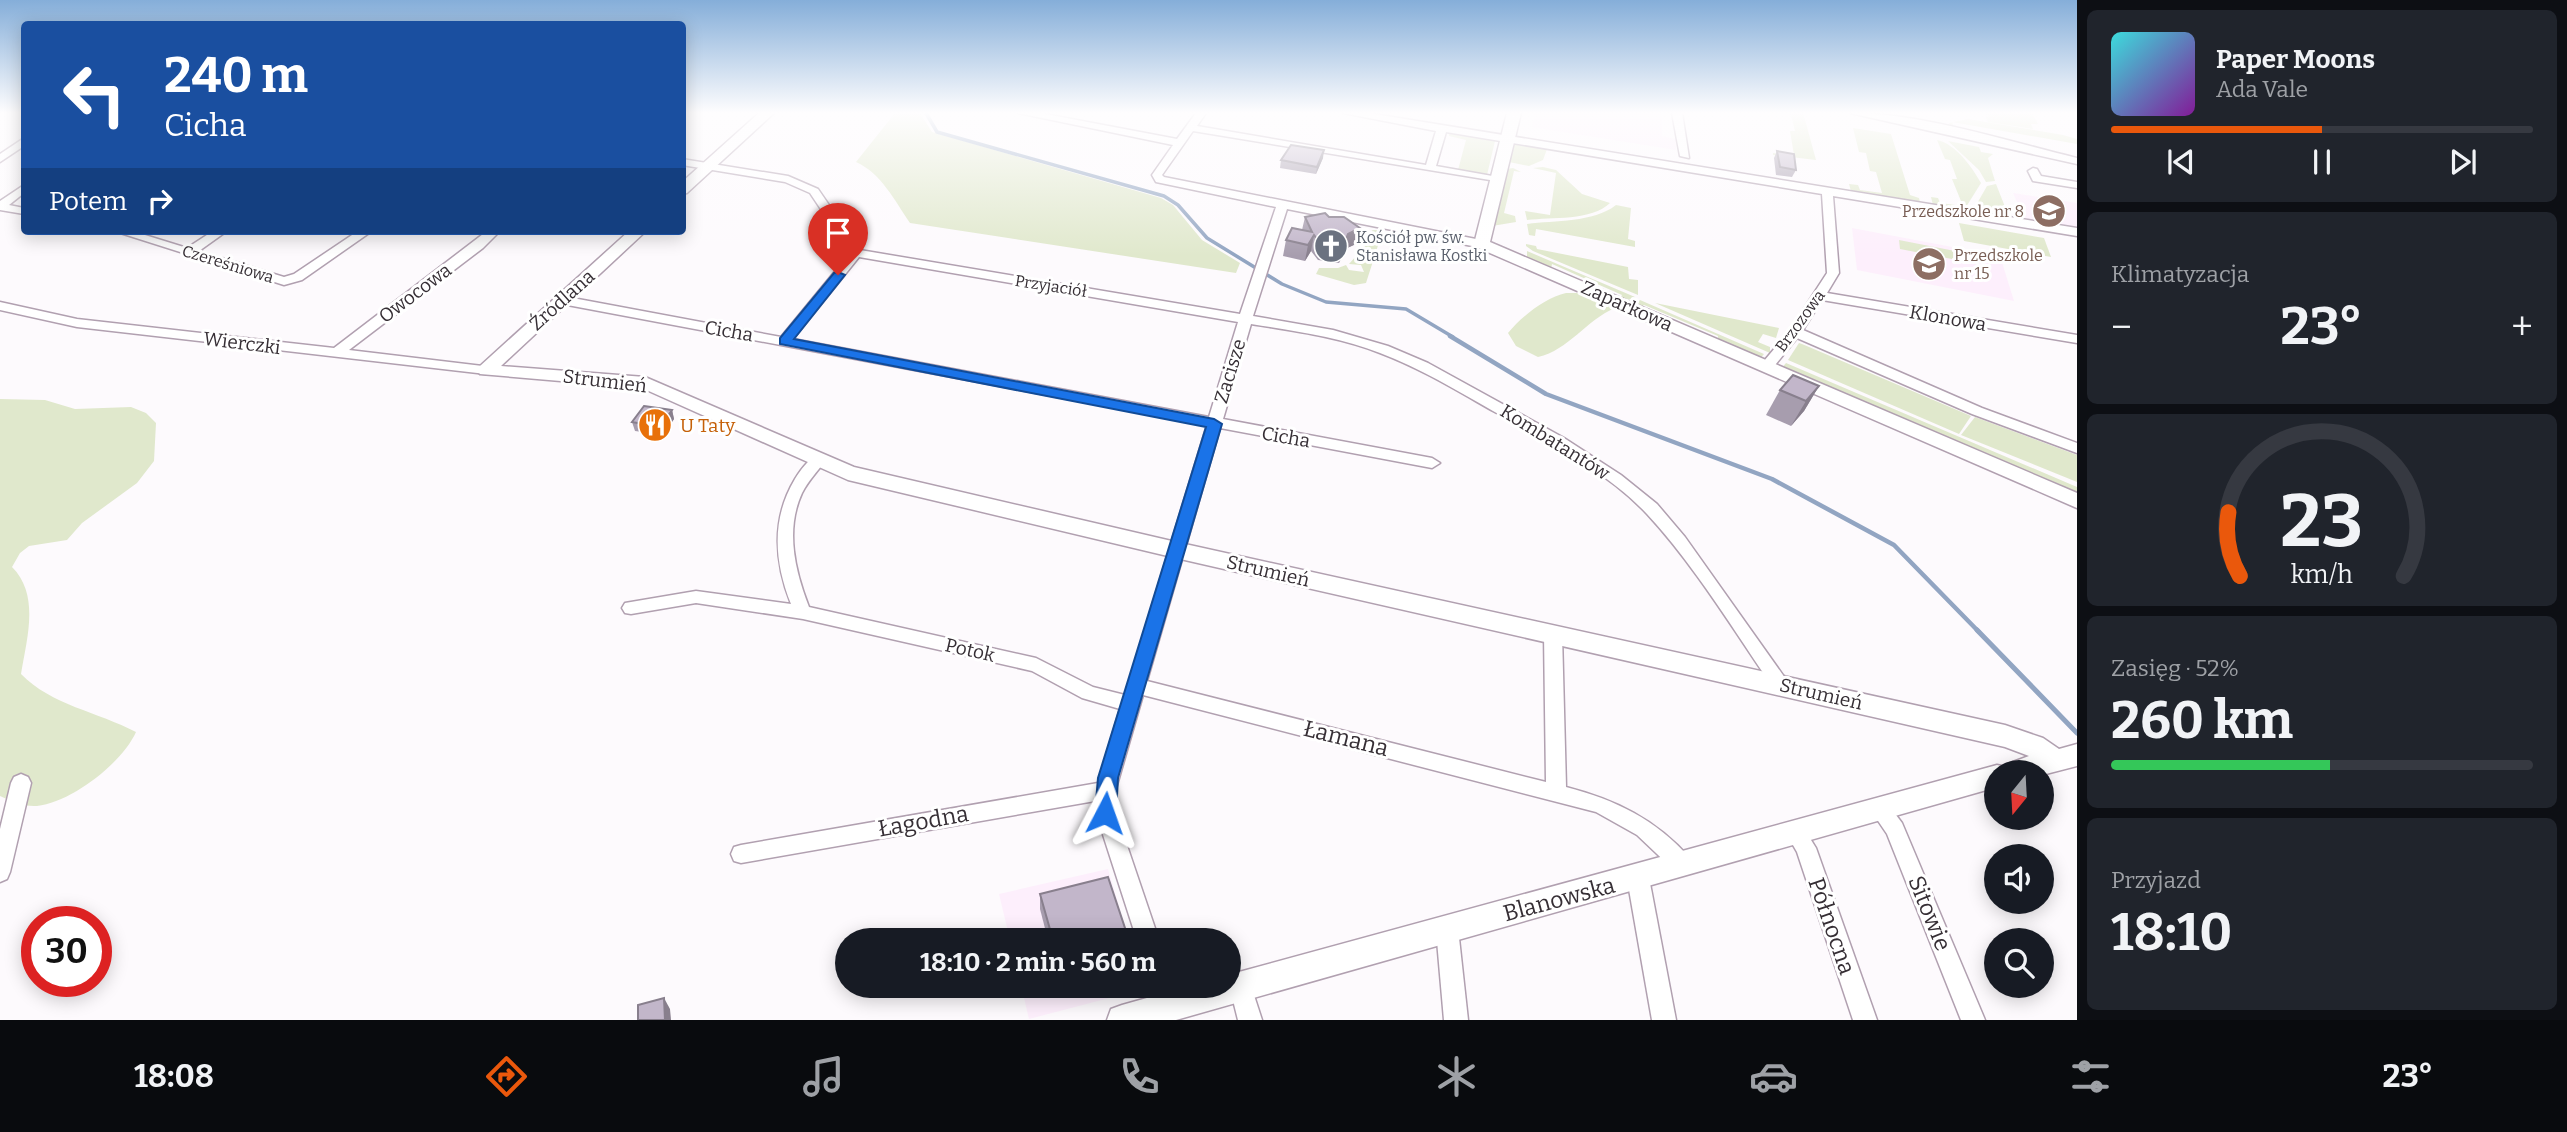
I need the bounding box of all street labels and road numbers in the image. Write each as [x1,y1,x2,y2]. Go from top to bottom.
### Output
street label: Czereśniowa [180,241,276,287]
street label: Owocowa [374,258,456,328]
street label: Źródlana [525,264,600,335]
street label: Przyjaciół [1014,271,1088,301]
street label: Zaparkowa [1578,276,1677,337]
street label: Brzozowa [1771,286,1829,356]
street label: Klonowa [1908,300,1989,336]
street label: Cicha [703,315,756,347]
street label: Wierczki [202,327,282,359]
street label: Zacisze [1209,336,1251,406]
street label: Strumień [562,364,648,398]
street label: Kombatantów [1496,399,1615,485]
street label: Cicha [1260,421,1313,453]
street label: Strumień [1224,550,1312,592]
street label: Potok [943,633,997,667]
street label: Strumień [1777,673,1865,715]
street label: Łamana [1300,714,1392,762]
street label: Łagodna [875,799,971,843]
street label: Blanowska [1500,871,1618,927]
street label: Sitowie [1902,871,1958,955]
street label: Północna [1802,874,1862,979]

